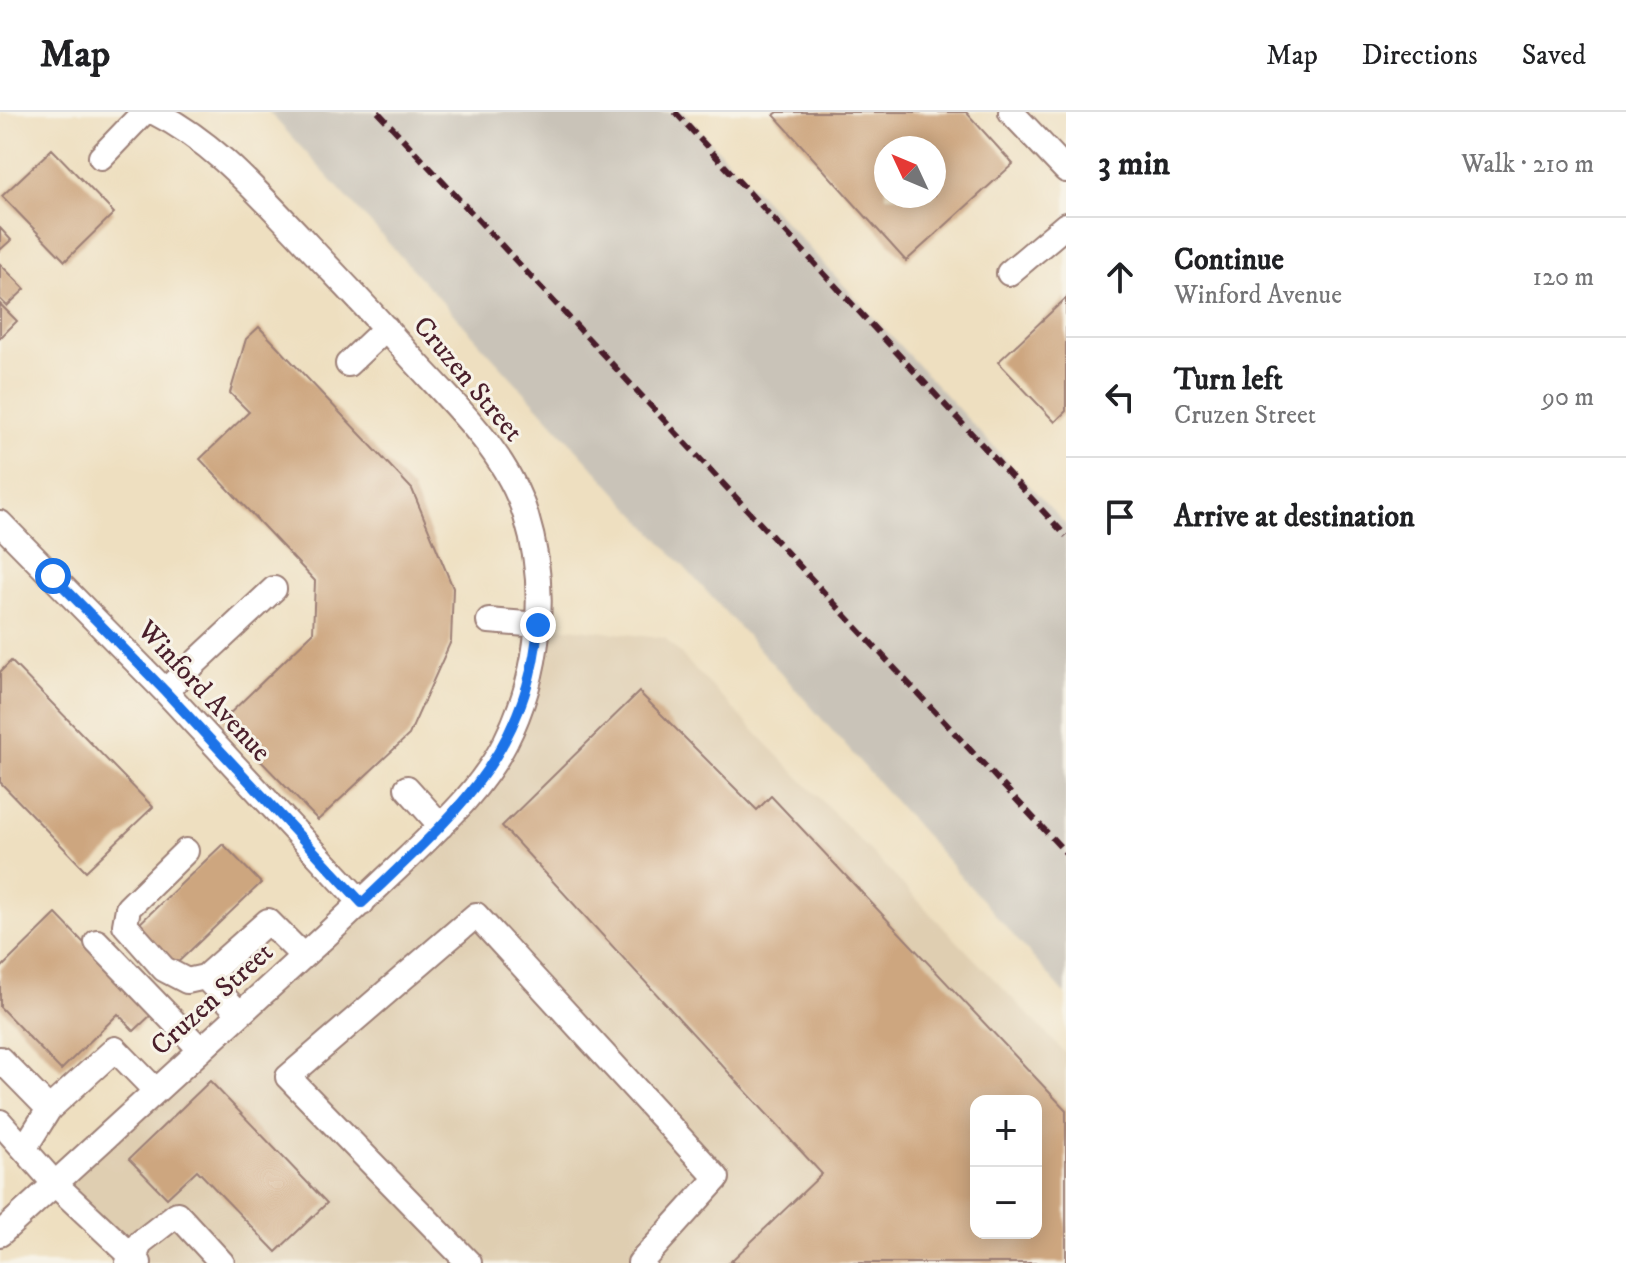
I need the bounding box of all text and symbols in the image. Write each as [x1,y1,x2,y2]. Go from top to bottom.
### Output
text: Map [40,31,110,79]
text: Map [1266,38,1318,73]
text: Directions [1362,38,1478,73]
text: Saved [1522,38,1586,73]
north arrow [874,136,946,208]
text: 3 min [1098,143,1170,185]
text: Walk · 210 m [1461,148,1594,181]
text: Continue [1174,242,1284,279]
icon: ahead [1098,255,1142,299]
text: 120 m [1533,261,1594,294]
text: Winford Avenue [1174,279,1342,312]
street label: Cruzen Street [405,309,531,449]
text: Turn left [1174,362,1283,399]
icon: left [1098,375,1142,419]
text: 90 m [1542,381,1594,414]
text: Cruzen Street [1174,399,1316,432]
icon: arrive [1098,495,1142,539]
text: Arrive at destination [1174,499,1415,536]
route start [35,558,71,594]
route end [520,607,556,643]
street label: Winford Avenue [129,612,278,769]
street label: Cruzen Street [143,935,281,1063]
map controls [970,1095,1042,1239]
button: + [970,1095,1042,1167]
button: − [970,1167,1042,1239]

